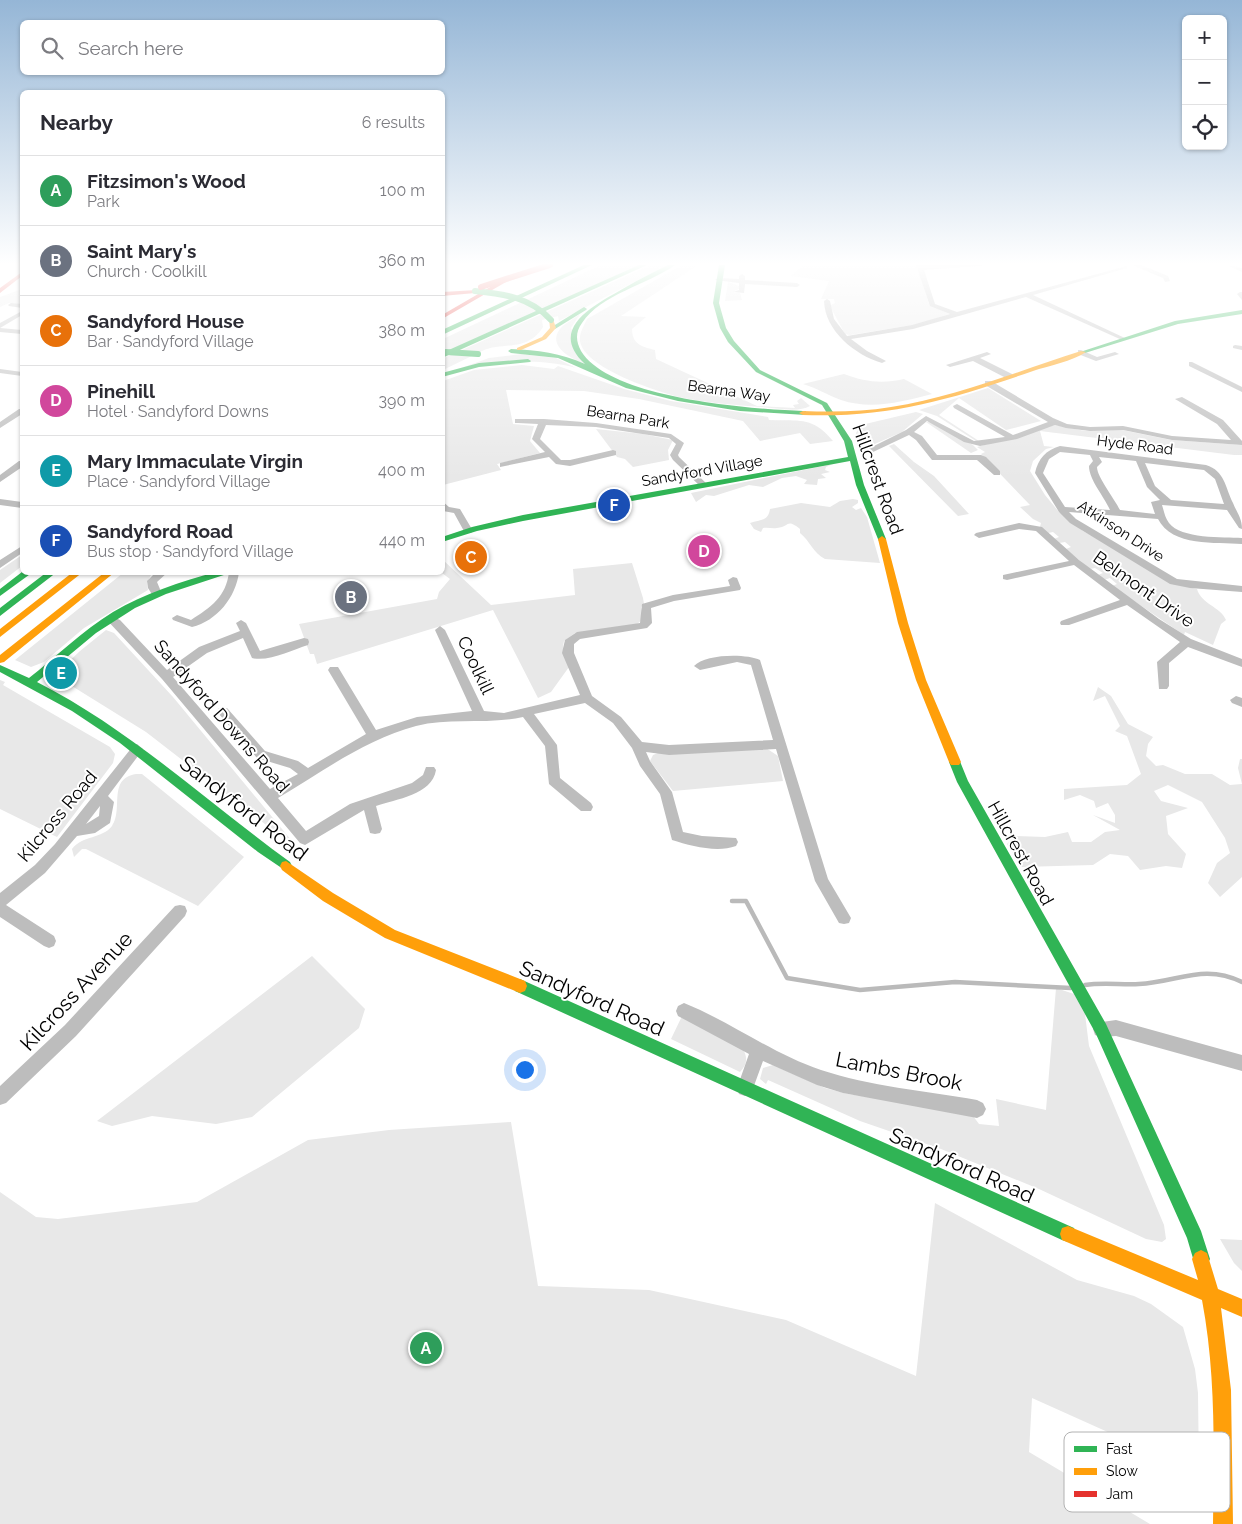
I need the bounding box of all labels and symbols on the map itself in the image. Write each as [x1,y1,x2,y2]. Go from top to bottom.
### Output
street label: Bearna Way [686,376,772,406]
street label: Bearna Park [585,402,671,432]
street label: Hillcrest Road [848,421,908,537]
street label: Hyde Road [1096,431,1174,459]
street label: Sandyford Village [640,451,764,491]
pin: F [598,486,630,524]
street label: Atkinson Drive [1074,496,1168,566]
pin: D [688,532,720,570]
pin: C [455,538,487,576]
street label: Belmont Drive [1089,546,1199,632]
pin: B [335,578,367,616]
street label: Coolkill [453,633,499,698]
street label: Sandyford Downs Road [150,635,294,797]
pin: E [45,654,77,692]
street label: Sandyford Road [175,750,313,866]
street label: Kilcross Road [13,766,101,866]
street label: Hillcrest Road [984,797,1058,909]
street label: Kilcross Avenue [15,926,137,1056]
street label: Sandyford Road [516,955,668,1041]
street label: Lambs Brook [833,1046,965,1096]
your location [512,1057,538,1083]
street label: Sandyford Road [886,1122,1038,1208]
pin: A [410,1329,442,1367]
legend [1064,1432,1230,1512]
text: Fast [1106,1441,1133,1457]
text: Slow [1106,1463,1138,1479]
text: Jam [1106,1486,1133,1502]

